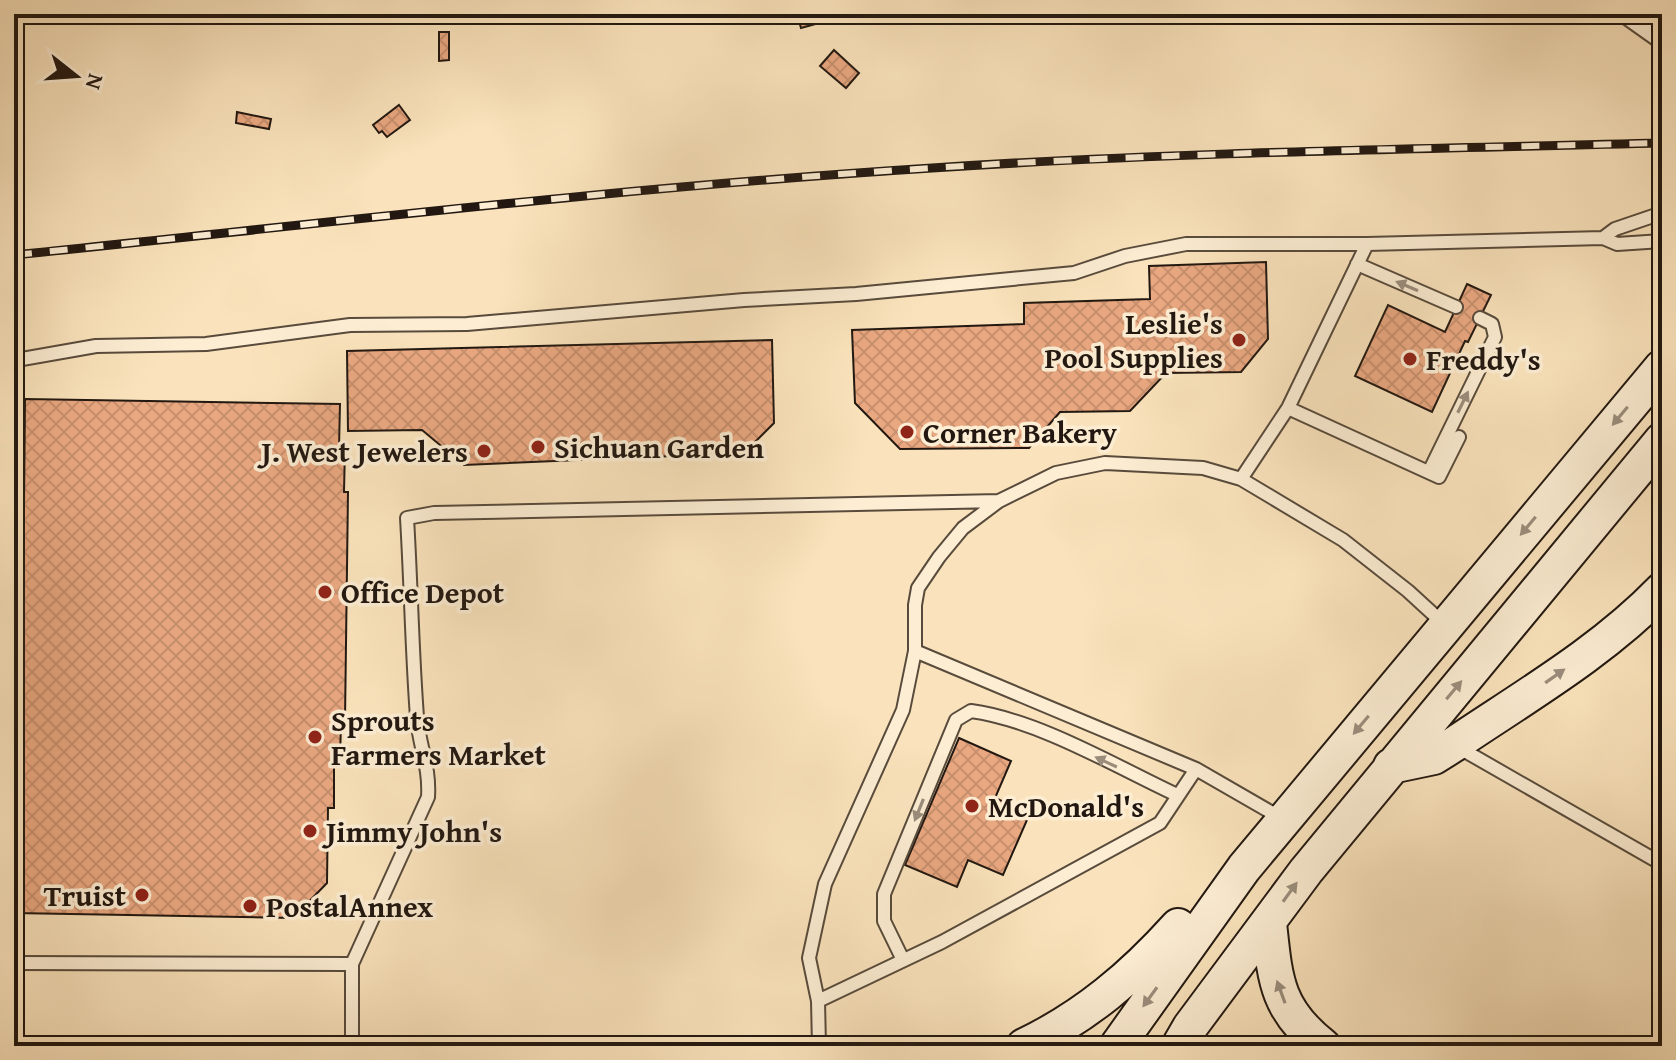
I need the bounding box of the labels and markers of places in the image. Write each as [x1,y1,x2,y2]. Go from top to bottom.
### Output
place label: Leslie's Pool Supplies [1044,301,1223,379]
marker: Leslie's Pool Supplies [1230,331,1248,349]
place label: Freddy's [1426,337,1541,381]
marker: Freddy's [1401,350,1419,368]
place label: Corner Bakery [923,410,1117,454]
marker: Corner Bakery [898,423,916,441]
place label: Sichuan Garden [554,425,764,469]
place label: J. West Jewelers [256,429,468,473]
marker: Sichuan Garden [529,438,547,456]
marker: J. West Jewelers [475,442,493,460]
place label: Office Depot [341,570,505,614]
marker: Office Depot [316,583,334,601]
place label: Sprouts Farmers Market [331,698,546,776]
marker: Sprouts Farmers Market [306,728,324,746]
place label: McDonald's [988,784,1144,828]
marker: McDonald's [963,797,981,815]
place label: Jimmy John's [321,809,502,853]
marker: Jimmy John's [301,822,319,840]
place label: Truist [44,873,127,917]
place label: PostalAnnex [266,884,433,928]
marker: Truist [133,886,151,904]
marker: PostalAnnex [241,897,259,915]

